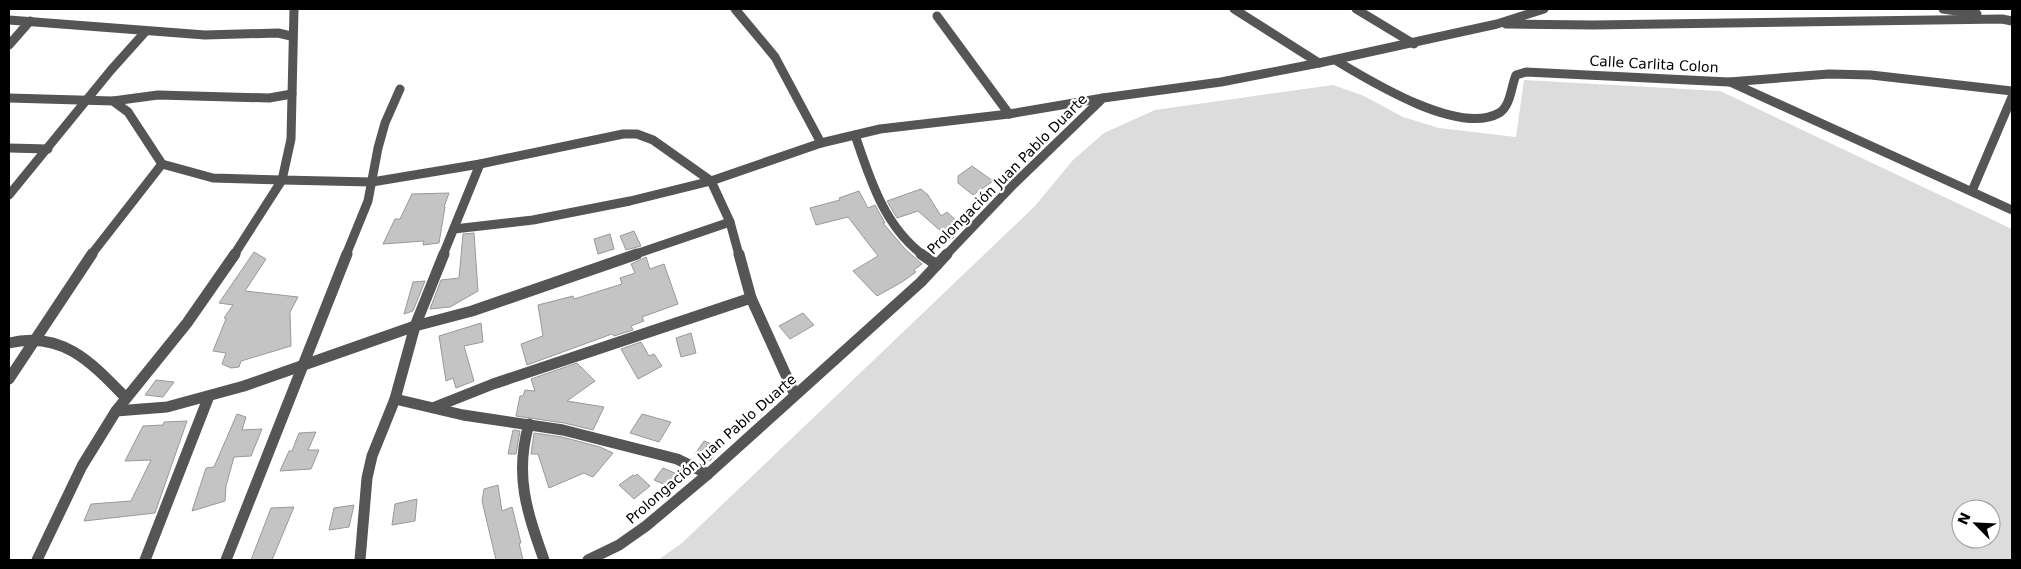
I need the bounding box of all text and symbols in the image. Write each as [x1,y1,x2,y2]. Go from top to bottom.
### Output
street label: Calle Carlita Colon [1589,53,1719,75]
street label: Prolongación Juan Pablo Duarte [924,91,1090,257]
street label: Prolongación Juan Pablo Duarte [623,371,799,527]
north arrow [1951,499,2001,549]
text: N [1954,510,1974,527]

